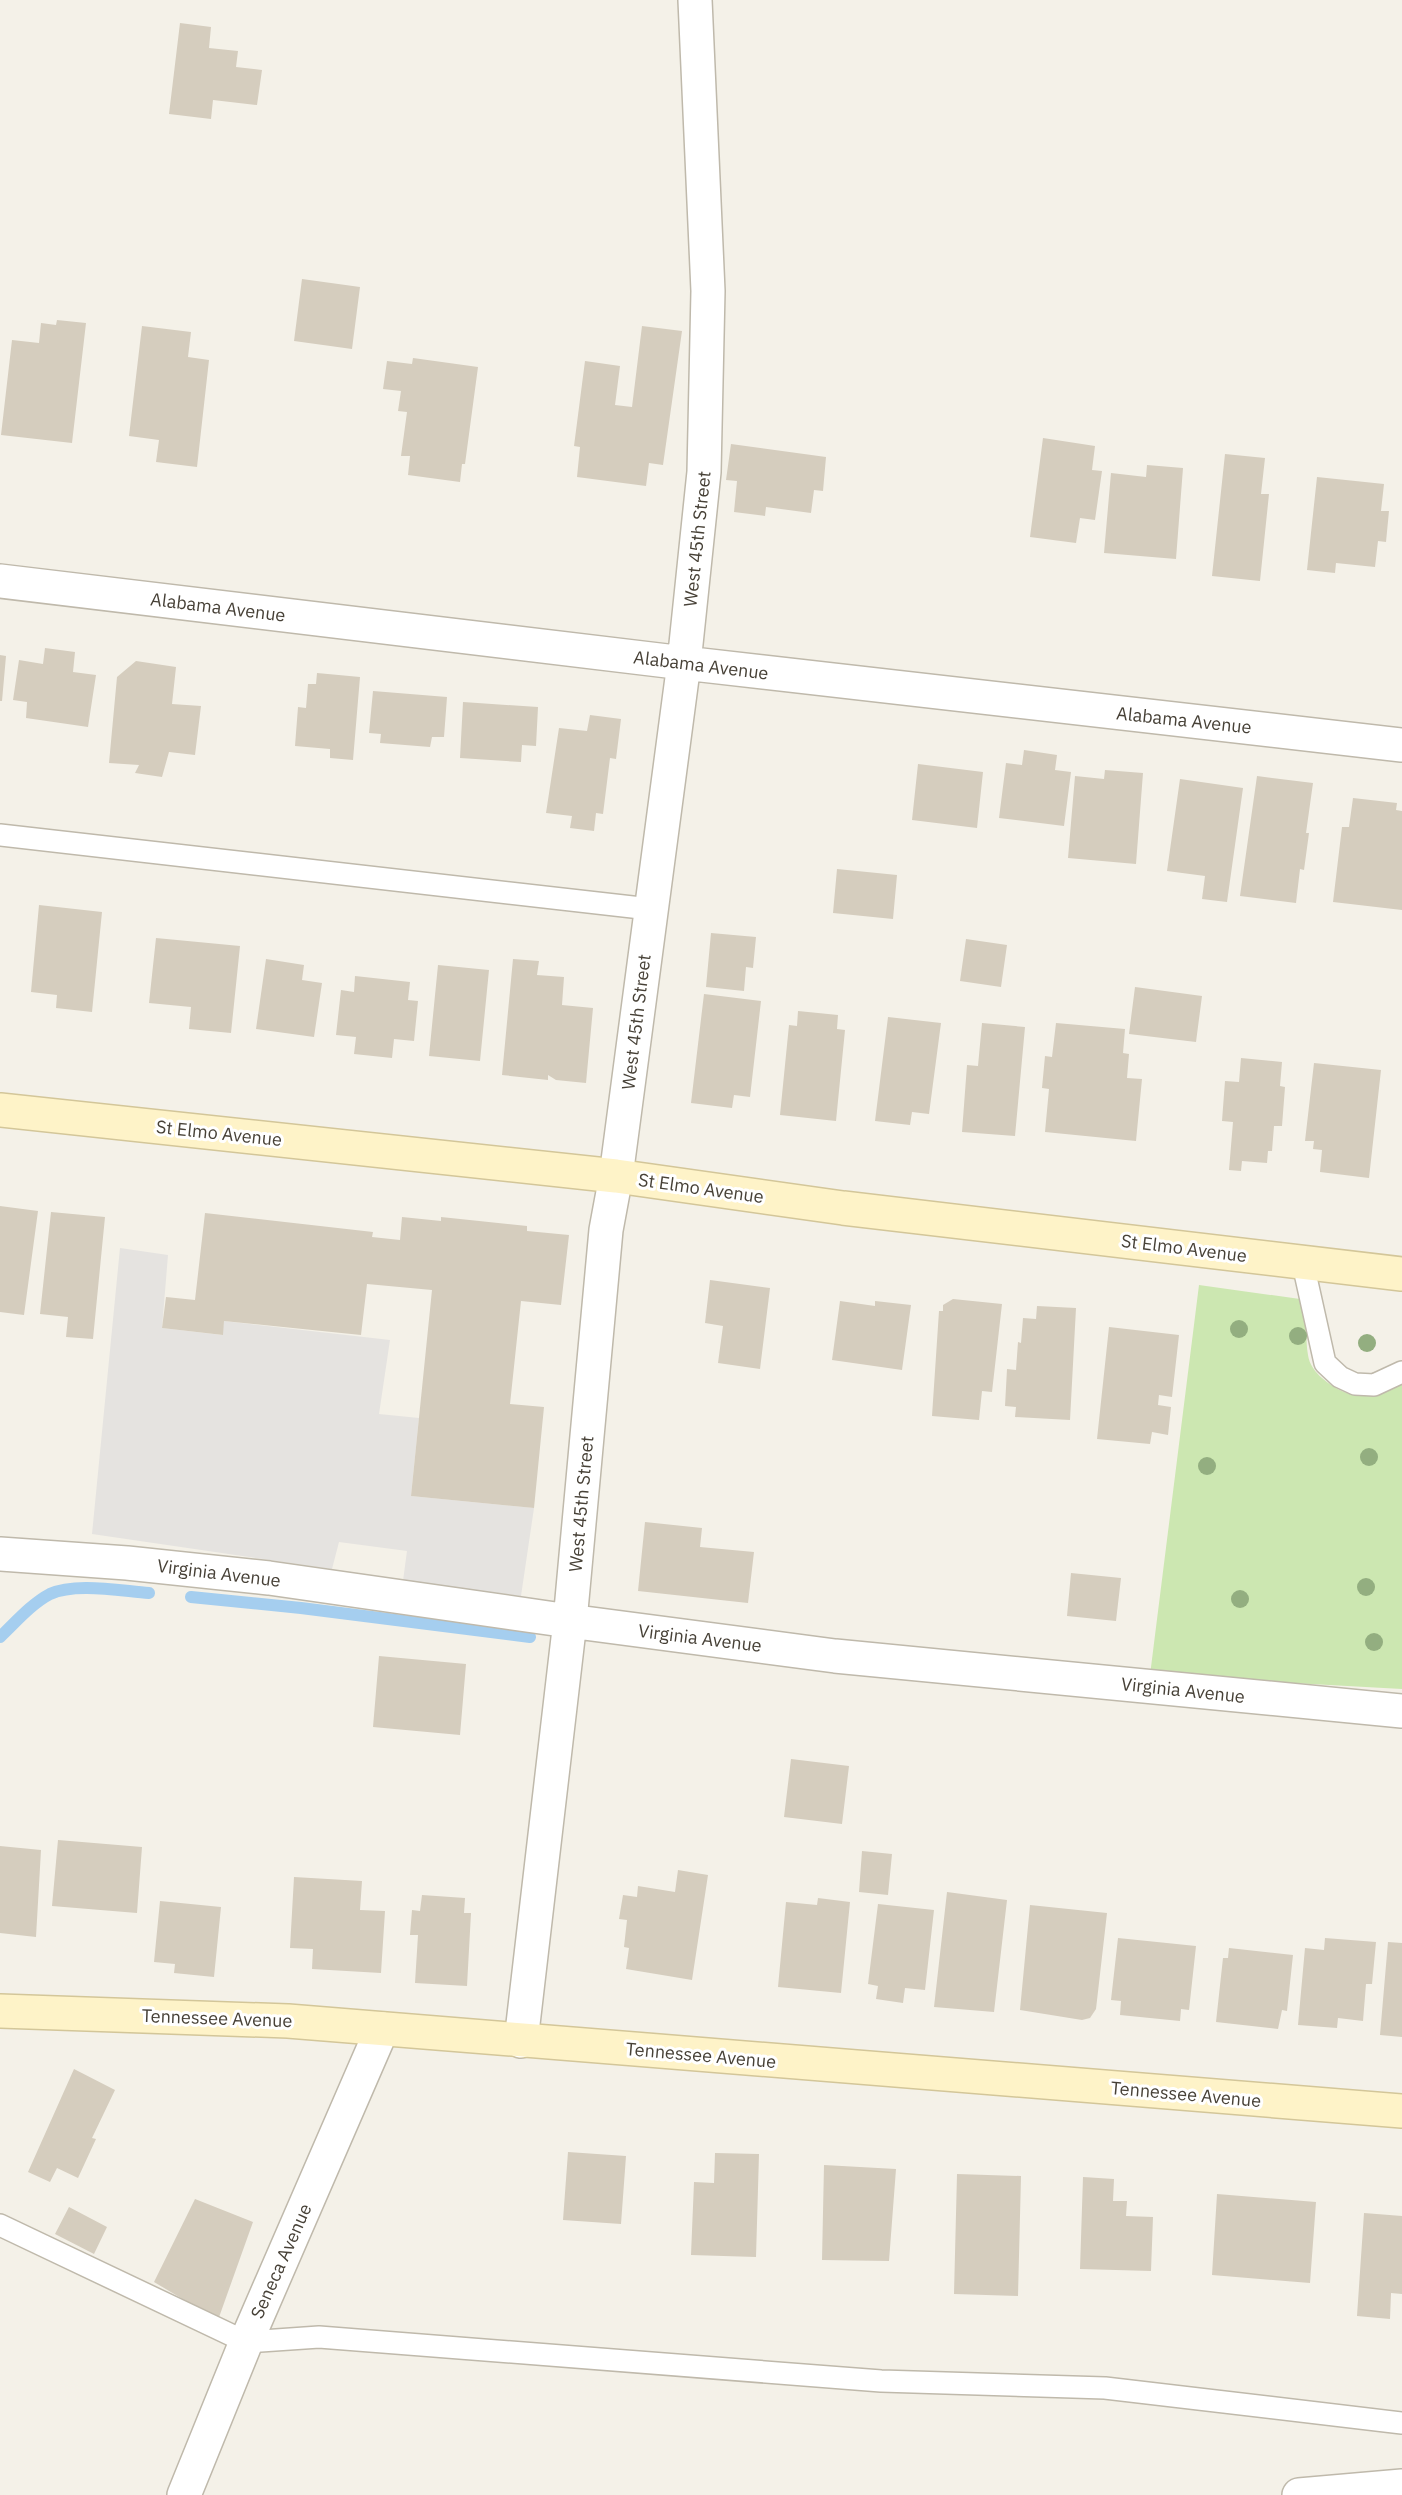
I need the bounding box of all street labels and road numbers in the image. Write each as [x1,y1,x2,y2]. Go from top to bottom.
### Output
street label: West 45th Street [678,470,716,608]
street label: Alabama Avenue [149,587,287,627]
street label: Alabama Avenue [632,645,770,685]
street label: Alabama Avenue [1115,701,1253,739]
street label: West 45th Street [616,953,656,1091]
street label: St Elmo Avenue [155,1115,283,1151]
street label: St Elmo Avenue [637,1168,765,1208]
street label: St Elmo Avenue [1120,1229,1248,1267]
street label: West 45th Street [564,1435,598,1573]
street label: Virginia Avenue [156,1554,282,1592]
street label: Virginia Avenue [637,1619,763,1657]
street label: Virginia Avenue [1120,1672,1246,1708]
street label: Tennessee Avenue [141,2004,293,2032]
street label: Tennessee Avenue [625,2037,777,2073]
street label: Tennessee Avenue [1110,2076,1262,2112]
street label: Seneca Avenue [245,2200,317,2322]

